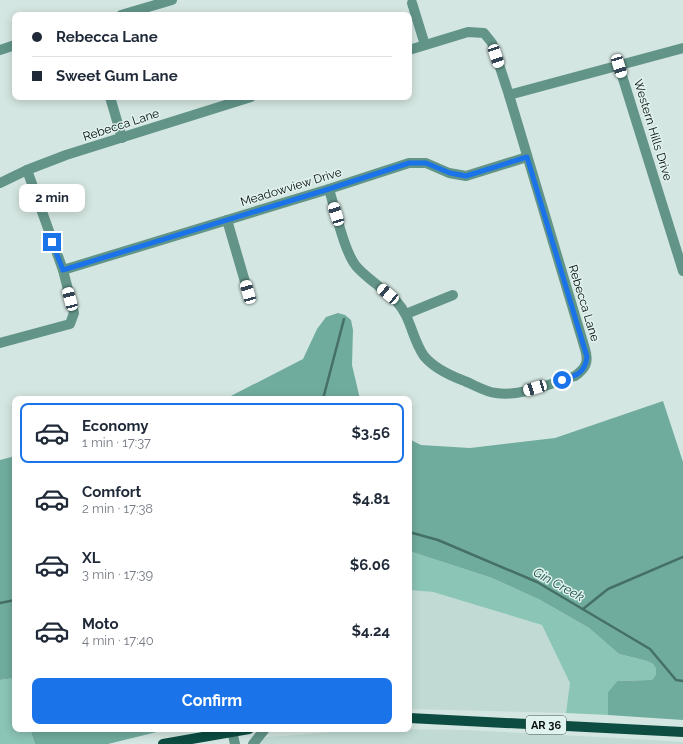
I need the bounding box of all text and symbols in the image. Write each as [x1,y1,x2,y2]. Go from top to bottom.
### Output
text: Rebecca Lane [56,28,158,46]
car [487,43,505,69]
car [610,53,628,79]
text: Sweet Gum Lane [56,67,178,85]
street label: Western Hills Drive [631,78,675,182]
street label: Rebecca Lane [81,106,161,144]
street label: Meadowview Drive [239,165,343,209]
callout: 2 min [19,184,85,212]
text: 2 min [35,190,69,205]
car [327,201,345,227]
route end [43,233,61,251]
street label: Rebecca Lane [566,263,602,343]
car [239,279,257,305]
car [375,282,401,306]
car [61,286,79,312]
route start [553,371,571,389]
car [522,379,548,397]
icon: car [34,415,70,451]
text: Economy [82,417,149,435]
text: $3.56 [351,424,390,442]
text: 1 min · 17:37 [82,435,151,450]
icon: car [34,481,70,517]
text: Comfort [82,483,141,501]
text: $4.81 [352,490,390,508]
text: 2 min · 17:38 [82,501,153,516]
icon: car [34,547,70,583]
text: XL [82,549,100,567]
text: $6.06 [350,556,390,574]
water label: Gin Creek [531,564,587,605]
text: 3 min · 17:39 [82,567,153,582]
icon: car [34,613,70,649]
text: Moto [82,615,119,633]
text: $4.24 [352,622,390,640]
text: 4 min · 17:40 [82,633,154,648]
button: Confirm [32,678,392,724]
road number: AR 36 [526,716,566,734]

